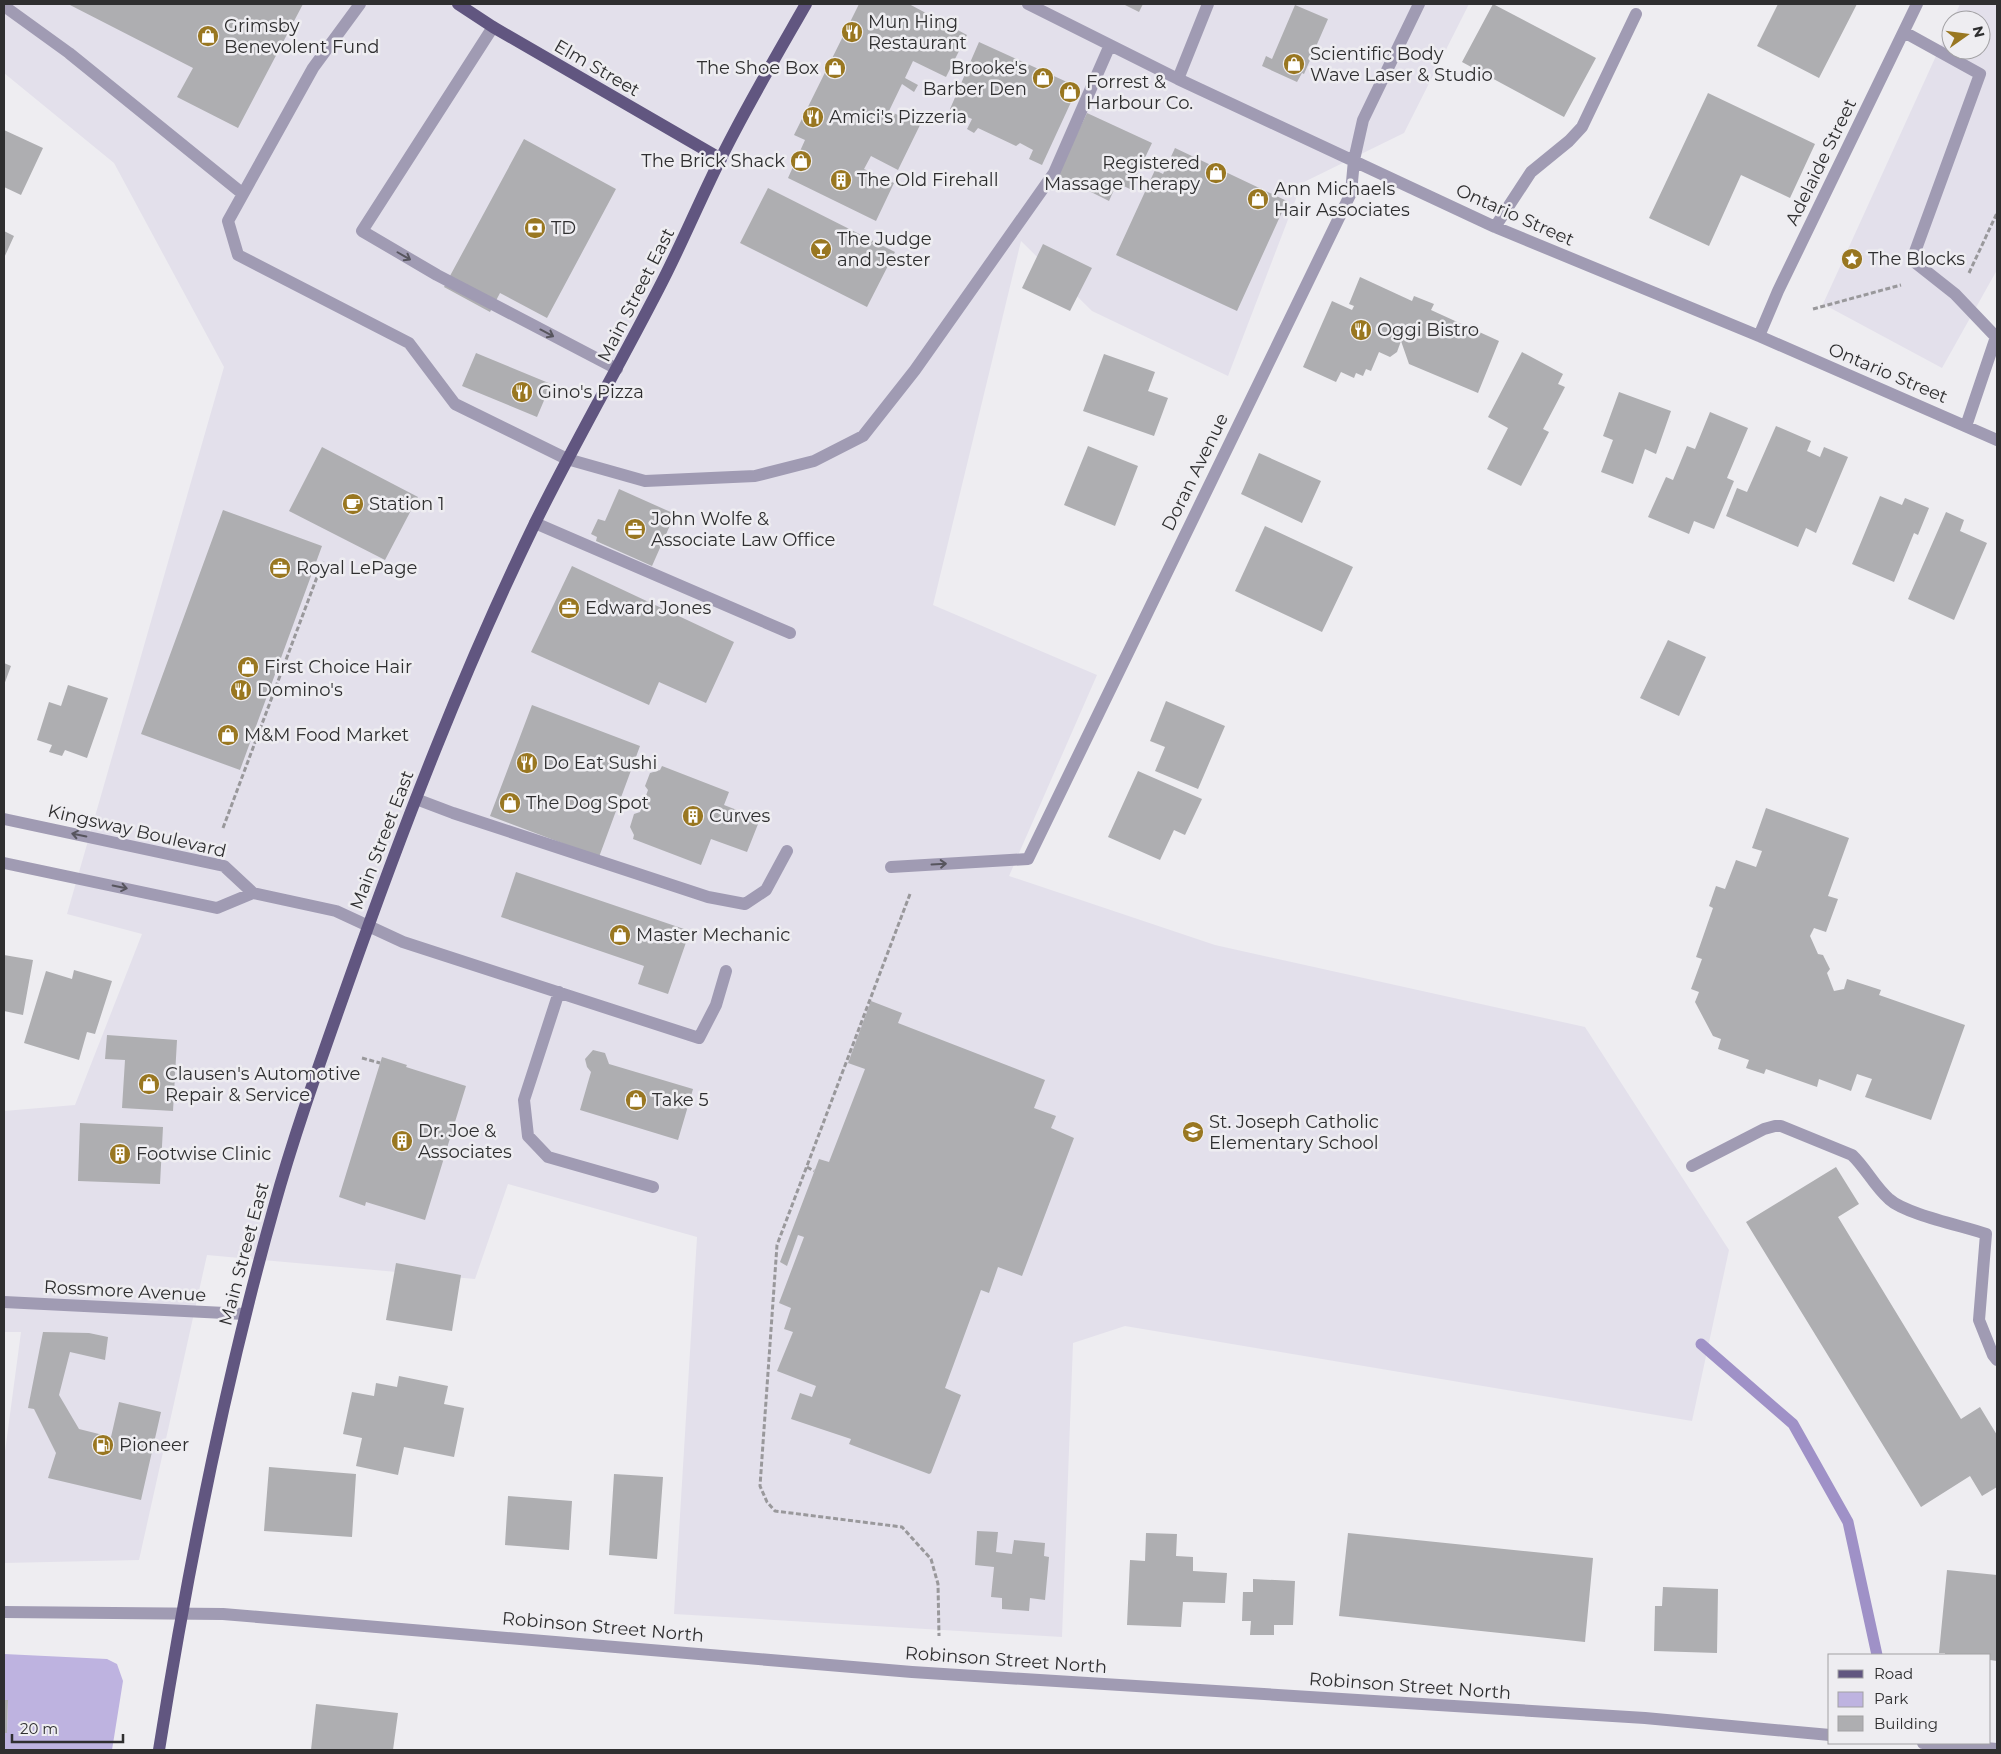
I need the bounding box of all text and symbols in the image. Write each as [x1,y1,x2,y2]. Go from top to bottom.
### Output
north arrow [1941,10,1991,60]
place label: Mun Hing Restaurant [868,11,967,54]
place label: Grimsby Benevolent Fund [224,15,380,58]
restaurant icon: Mun Hing Restaurant [840,20,864,44]
shop icon: Grimsby Benevolent Fund [196,24,220,48]
text: N [1969,24,1989,40]
street label: Elm Street [550,35,644,101]
place label: Scientific Body Wave Laser & Studio [1310,43,1493,86]
shop icon: Scientific Body Wave Laser & Studio [1282,52,1306,76]
shop icon: The Shoe Box [823,56,847,80]
place label: The Shoe Box [697,57,819,79]
place label: Brooke's Barber Den [923,57,1027,100]
shop icon: Brooke's Barber Den [1031,66,1055,90]
place label: Forrest & Harbour Co. [1086,71,1193,114]
shop icon: Forrest & Harbour Co. [1058,80,1082,104]
street label: Adelaide Street [1781,95,1861,229]
restaurant icon: Amici's Pizzeria [801,105,825,129]
place label: Amici's Pizzeria [829,106,967,128]
shop icon: The Brick Shack [789,149,813,173]
place label: The Brick Shack [641,150,785,172]
place label: Registered Massage Therapy [1044,152,1200,195]
shop icon: Registered Massage Therapy [1204,161,1228,185]
building icon: The Old Firehall [829,168,853,192]
place label: The Old Firehall [857,169,999,191]
place label: Ann Michaels Hair Associates [1274,178,1410,221]
street label: Ontario Street [1452,179,1578,251]
shop icon: Ann Michaels Hair Associates [1246,187,1270,211]
bank icon: TD [523,216,547,240]
place label: TD [551,217,576,239]
street label: Main Street East [593,224,679,366]
place label: The Judge and Jester [837,228,932,271]
bar icon: The Judge and Jester [809,237,833,261]
place icon: The Blocks [1840,247,1864,271]
place label: The Blocks [1868,248,1965,270]
one-way arrow [396,251,410,261]
restaurant icon: Oggi Bistro [1349,318,1373,342]
place label: Oggi Bistro [1377,319,1479,341]
one-way arrow [539,329,554,338]
street label: Ontario Street [1825,338,1951,408]
restaurant icon: Gino's Pizza [510,380,534,404]
place label: Gino's Pizza [538,381,644,403]
street label: Doran Avenue [1157,410,1233,534]
cafe icon: Station 1 [341,492,365,516]
place label: Station 1 [369,493,444,515]
place label: John Wolfe & Associate Law Office [650,508,835,551]
office icon: John Wolfe & Associate Law Office [623,517,647,541]
office icon: Royal LePage [268,556,292,580]
place label: Royal LePage [296,557,418,579]
office icon: Edward Jones [557,596,581,620]
place label: Edward Jones [585,597,711,619]
shop icon: First Choice Hair [236,655,260,679]
place label: First Choice Hair [264,656,412,678]
restaurant icon: Domino's [229,678,253,702]
place label: Domino's [257,679,343,701]
shop icon: M&M Food Market [216,723,240,747]
place label: M&M Food Market [244,724,409,746]
restaurant icon: Do Eat Sushi [515,751,539,775]
place label: Do Eat Sushi [543,752,657,774]
street label: Main Street East [345,767,419,913]
shop icon: The Dog Spot [498,791,522,815]
place label: The Dog Spot [526,792,649,814]
street label: Kingsway Boulevard [46,800,228,862]
building icon: Curves [681,804,705,828]
place label: Curves [709,805,770,827]
one-way arrow [71,830,87,839]
one-way arrow [931,859,947,868]
one-way arrow [112,883,128,892]
shop icon: Master Mechanic [608,923,632,947]
place label: Master Mechanic [636,924,790,946]
place label: Clausen's Automotive Repair & Service [165,1063,360,1106]
shop icon: Clausen's Automotive Repair & Service [137,1072,161,1096]
shop icon: Take 5 [624,1088,648,1112]
place label: Take 5 [652,1089,709,1111]
place label: St. Joseph Catholic Elementary School [1209,1111,1379,1154]
place label: Dr. Joe & Associates [418,1120,512,1163]
school or university icon: St. Joseph Catholic Elementary School [1181,1120,1205,1144]
building icon: Dr. Joe & Associates [390,1129,414,1153]
building icon: Footwise Clinic [108,1142,132,1166]
place label: Footwise Clinic [136,1143,271,1165]
street label: Main Street East [214,1180,274,1328]
street label: Rossmore Avenue [43,1276,207,1306]
fuel station icon: Pioneer [91,1433,115,1457]
place label: Pioneer [119,1434,189,1456]
street label: Robinson Street North [501,1607,705,1647]
street label: Robinson Street North [904,1642,1108,1678]
legend [1828,1654,1991,1744]
text: Road [1874,1664,1913,1683]
street label: Robinson Street North [1308,1668,1512,1704]
text: Park [1874,1689,1908,1708]
scale bar [12,1712,124,1744]
text: Building [1874,1714,1938,1733]
text: 20 m [20,1719,58,1738]

